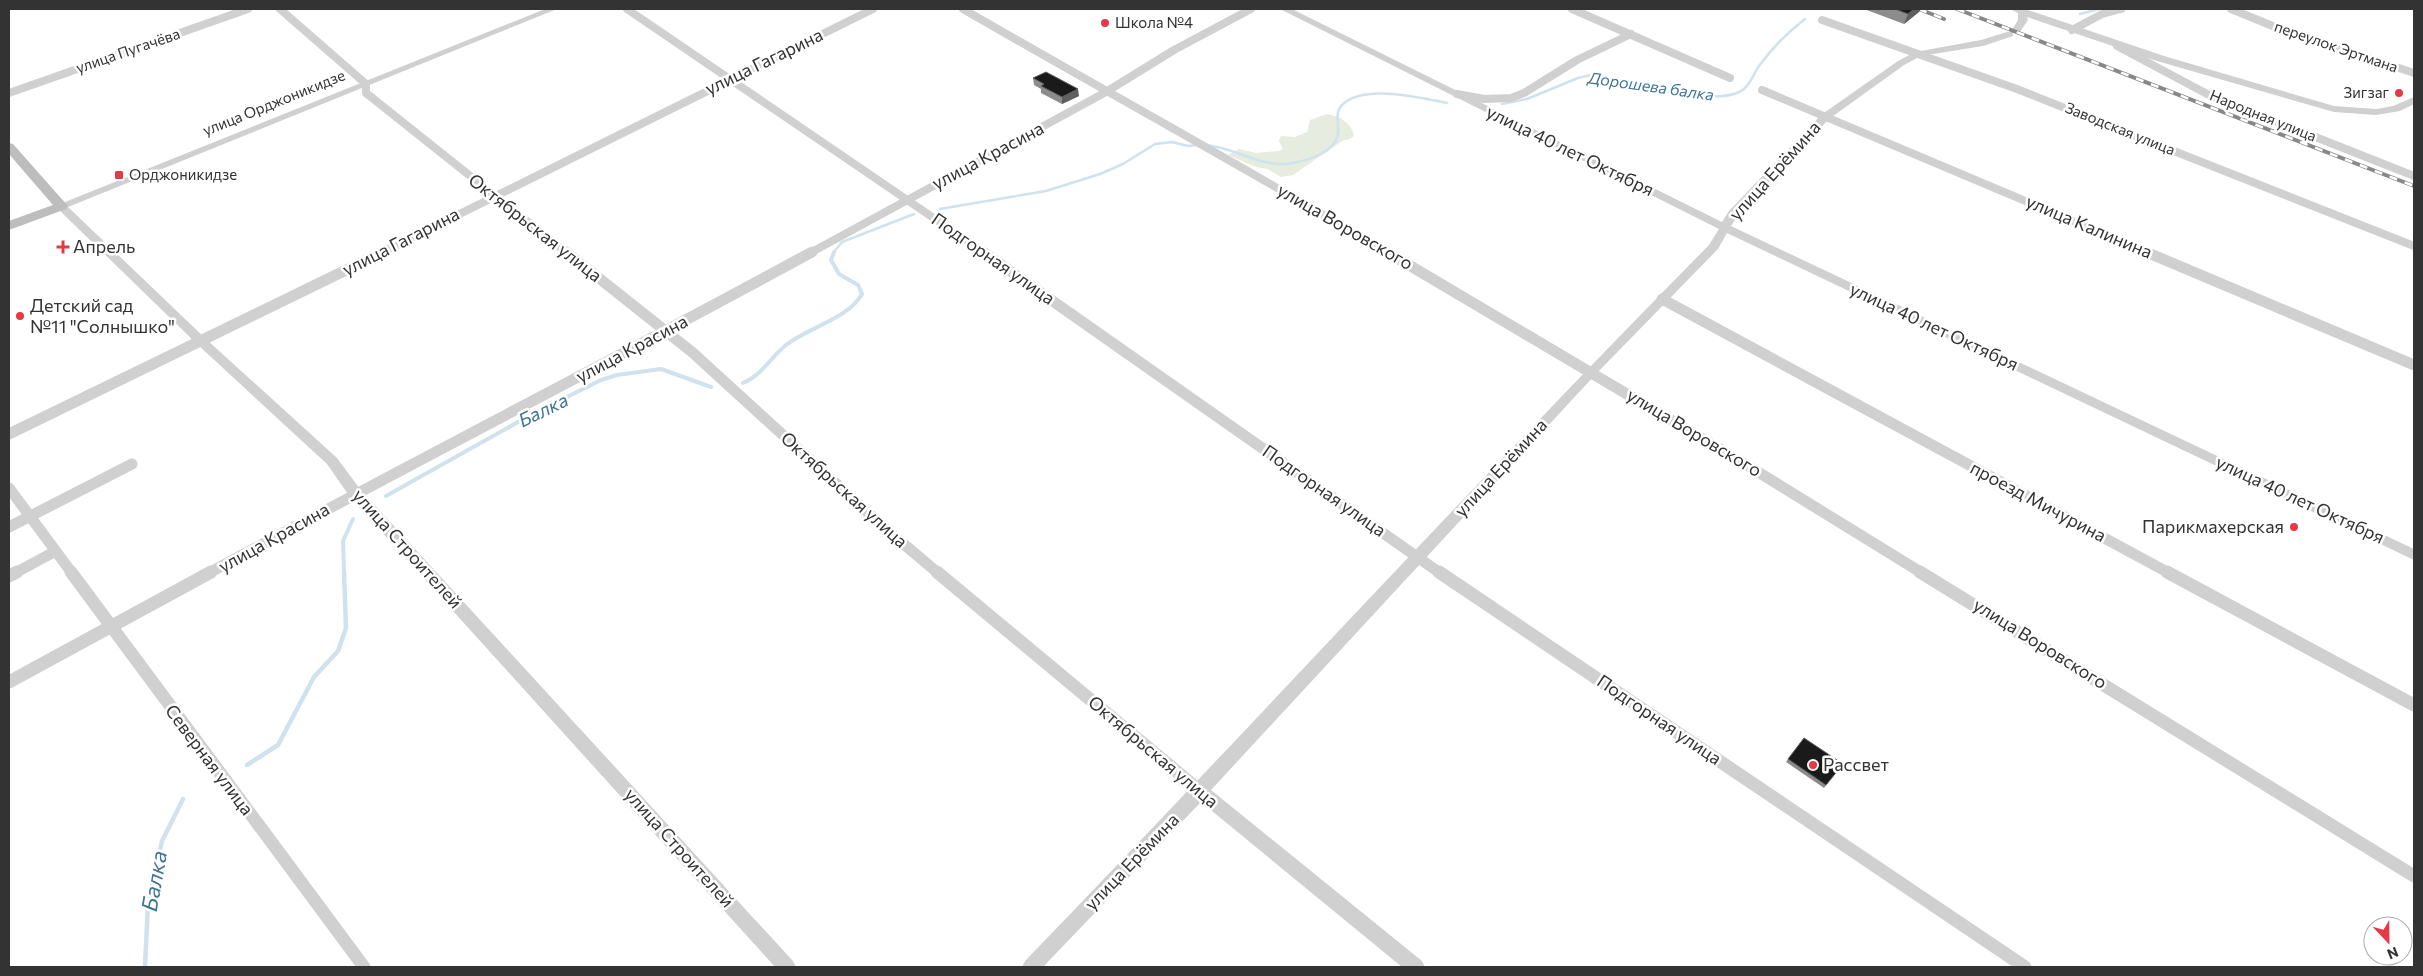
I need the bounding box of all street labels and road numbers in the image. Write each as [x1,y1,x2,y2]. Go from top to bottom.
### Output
street label: переулок Эртмана [2272,16,2400,76]
street label: улица Гагарина [701,23,826,99]
street label: улица Пугачёва [73,24,182,76]
street label: улица Орджоникидзе [200,65,348,139]
street label: Народная улица [2207,85,2319,145]
street label: Заводская улица [2063,98,2178,158]
street label: улица 40 лет Октября [1483,100,1658,200]
street label: улица Красина [928,116,1047,194]
street label: улица Ерёмина [1724,116,1825,225]
street label: Октябрьская улица [465,168,607,286]
street label: улица Воровского [1274,178,1417,274]
street label: улица Калинина [2023,190,2156,263]
street label: улица Гагарина [338,202,463,280]
street label: Подгорная улица [928,207,1059,309]
street label: улица 40 лет Октября [1847,277,2022,375]
street label: улица Красина [572,309,691,387]
street label: улица Воровского [1623,383,1766,481]
street label: улица Ерёмина [1449,414,1551,521]
street label: Октябрьская улица [777,427,913,552]
street label: Подгорная улица [1259,439,1390,541]
street label: улица 40 лет Октября [2213,450,2388,548]
street label: проезд Мичурина [1967,456,2110,546]
street label: улица Строителей [348,484,467,612]
street label: улица Красина [214,498,333,577]
street label: улица Воровского [1970,593,2111,693]
street label: Подгорная улица [1593,669,1726,769]
street label: Октябрьская улица [1084,690,1223,812]
street label: Северная улица [161,700,259,819]
street label: улица Строителей [620,783,739,911]
street label: улица Ерёмина [1080,808,1183,914]

